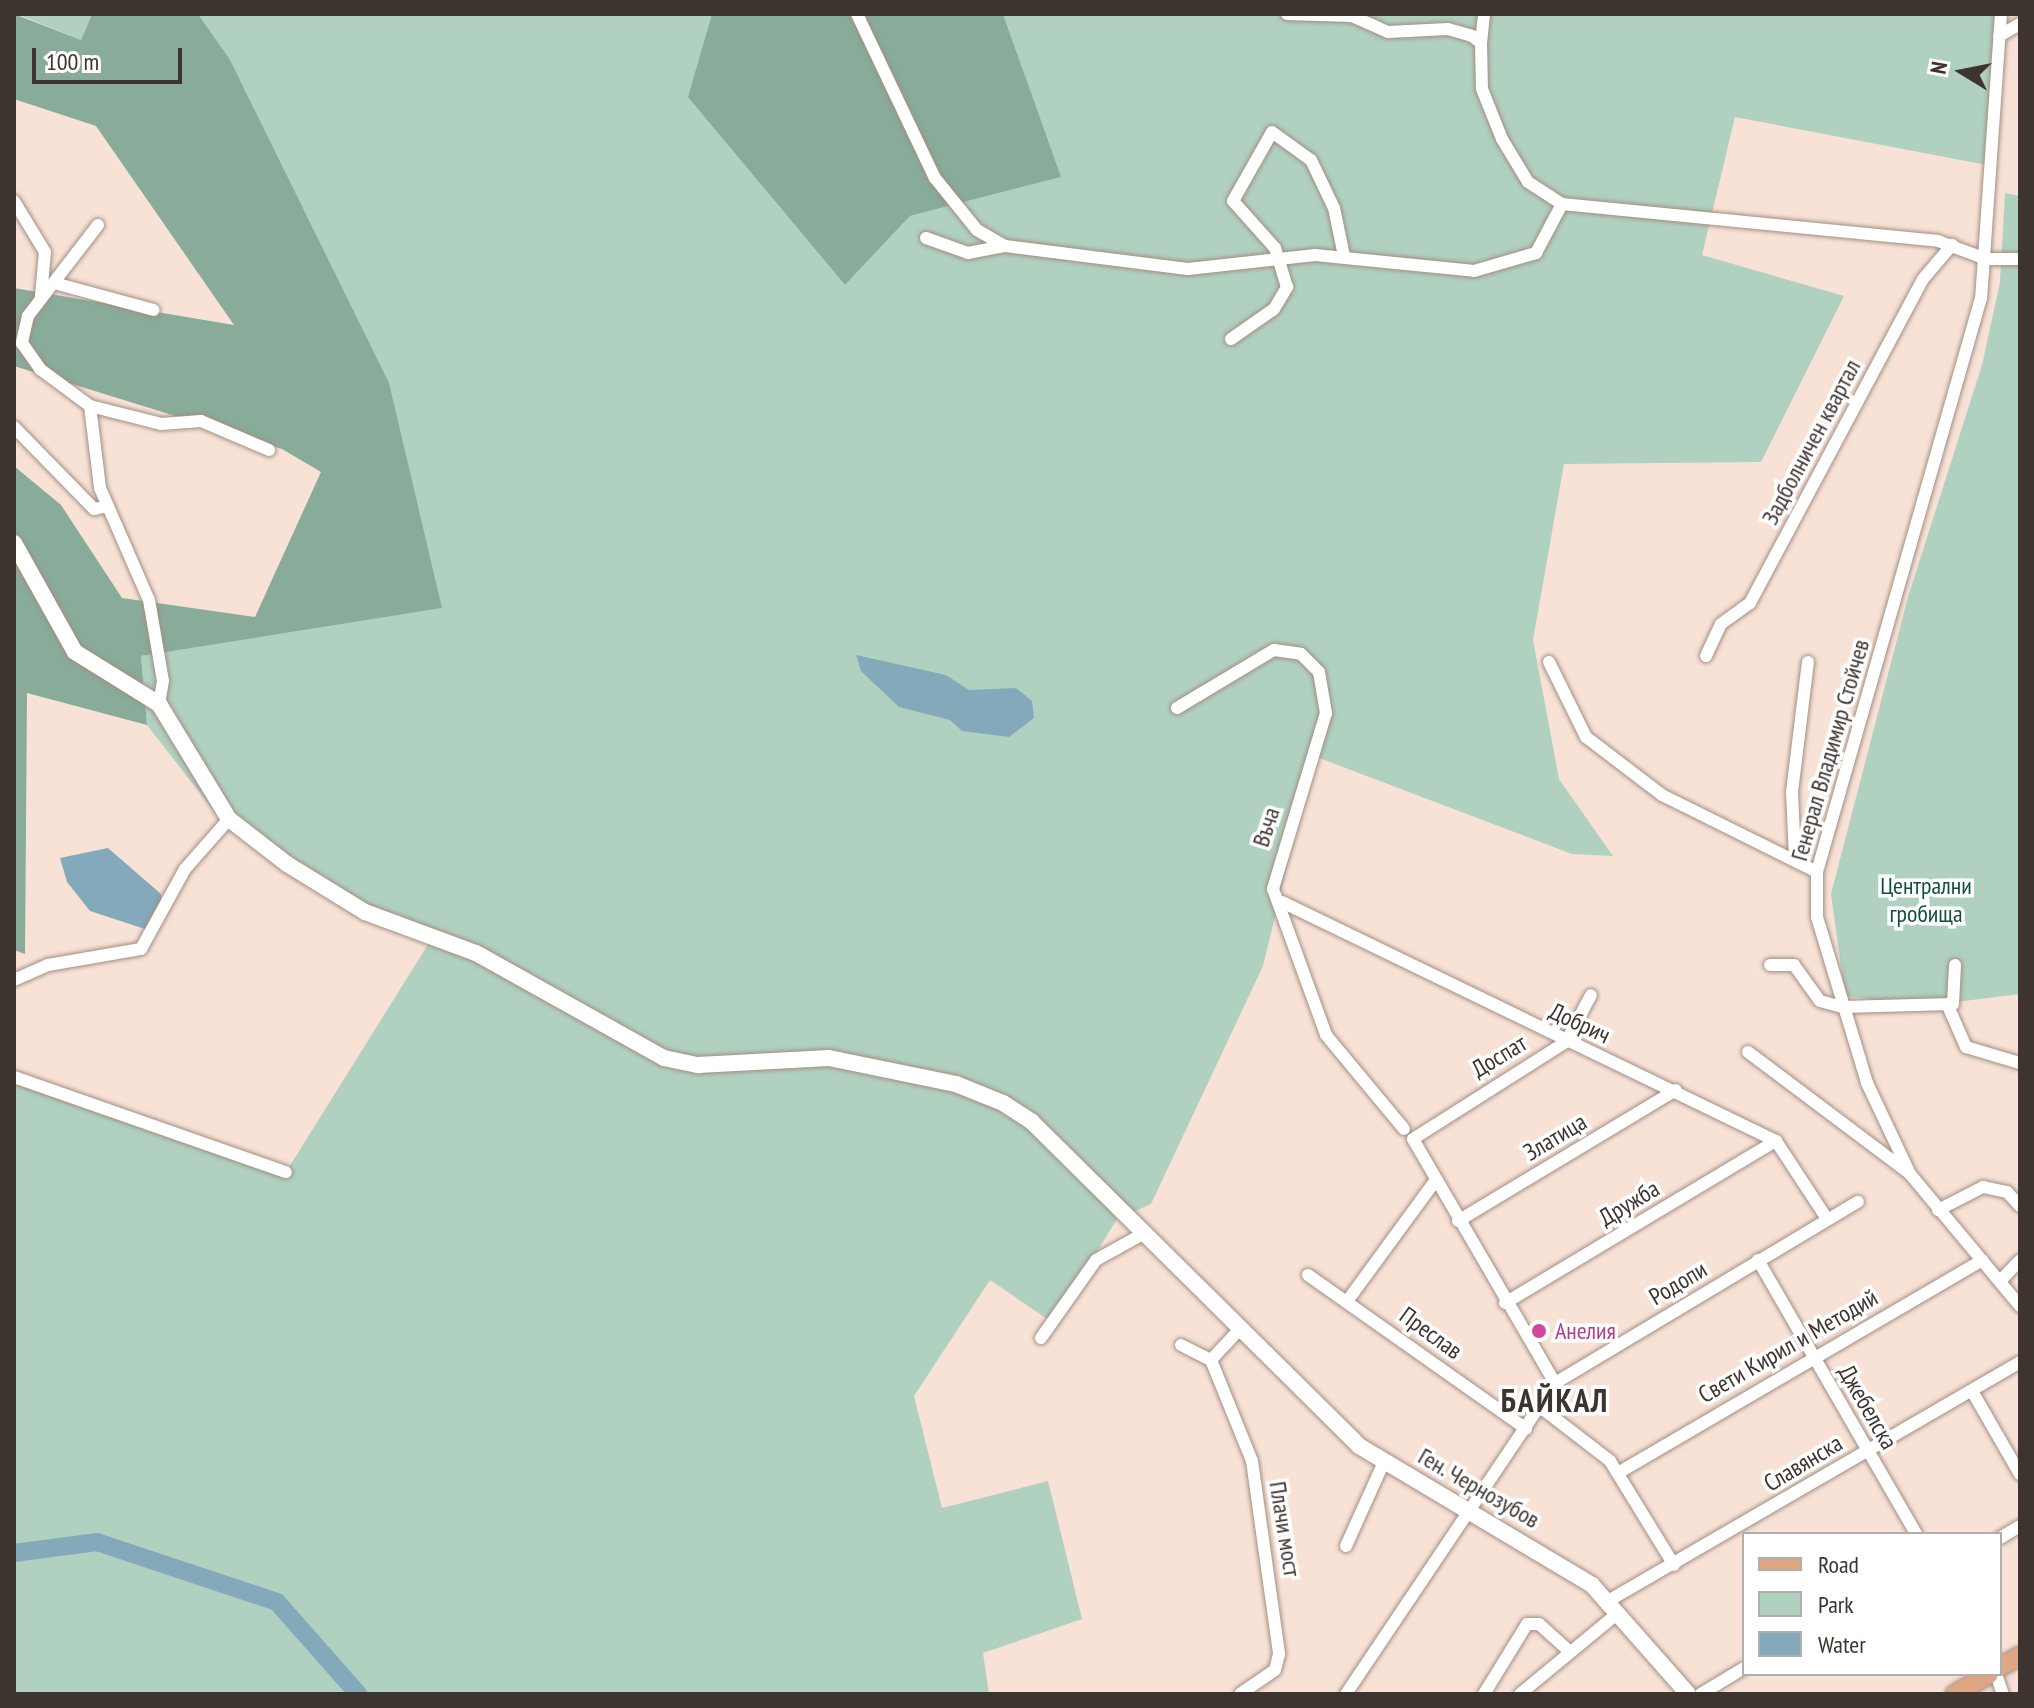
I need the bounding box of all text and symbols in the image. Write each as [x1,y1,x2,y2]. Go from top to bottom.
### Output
scale bar [36,32,186,82]
north arrow [1922,32,2002,112]
text: 100 m [46,46,99,77]
text: N [1924,60,1953,76]
street label: Задболничен квартал [1755,355,1867,529]
street label: Генерал Владимир Стойчев [1785,636,1875,864]
street label: Въча [1246,804,1286,850]
park label: Централни гробища [1880,872,1972,928]
street label: Добрич [1545,996,1615,1050]
street label: Доспат [1466,1028,1532,1084]
street label: Златица [1518,1107,1592,1167]
street label: Дружба [1594,1174,1664,1232]
street label: Родопи [1644,1255,1712,1311]
street label: Свети Кирил и Методий [1693,1283,1883,1409]
street label: Преслав [1394,1301,1468,1365]
place label: Анелия [1555,1317,1616,1345]
marker: Анелия [1530,1322,1548,1340]
street label: Джебелска [1832,1360,1904,1454]
district label: БАЙКАЛ [1501,1381,1609,1419]
street label: Славянска [1759,1428,1847,1498]
street label: Ген. Чернозубов [1413,1441,1545,1535]
street label: Плачи мост [1263,1479,1307,1579]
legend [1742,1532,2002,1676]
text: Road [1818,1549,1859,1580]
text: Park [1818,1589,1854,1620]
text: Water [1818,1629,1866,1660]

